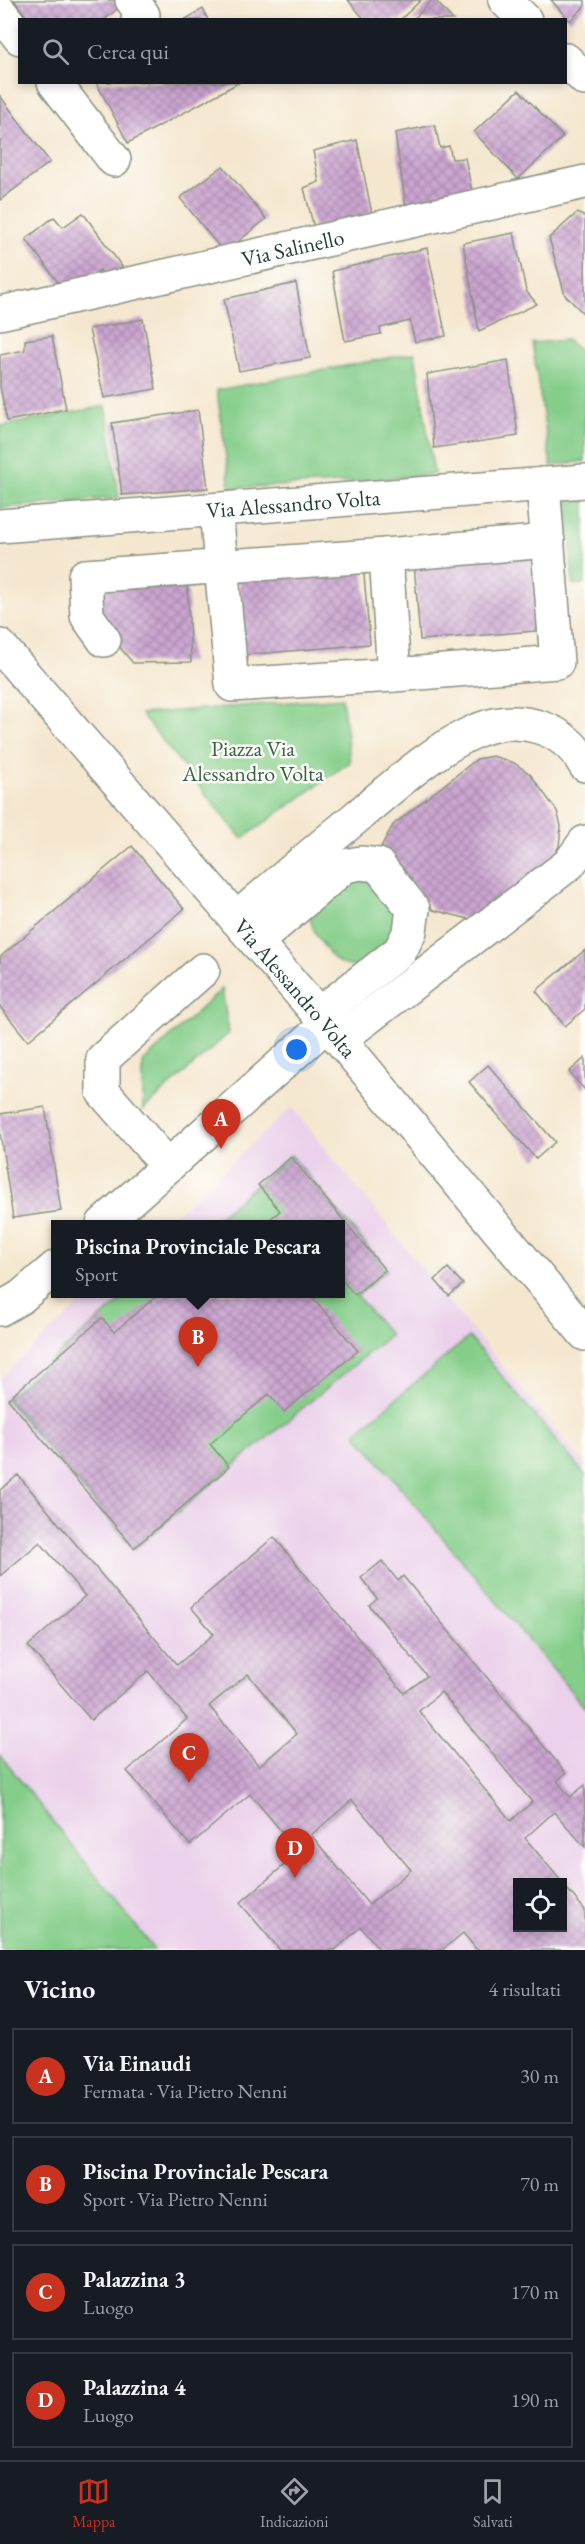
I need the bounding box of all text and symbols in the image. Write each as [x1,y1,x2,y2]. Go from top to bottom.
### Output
search box [18,18,567,84]
icon: search [39,35,72,68]
text: Cerca qui [87,37,169,66]
street label: Via Salinello [239,222,347,273]
street label: Via Alessandro Volta [205,483,382,525]
park label: Piazza Via Alessandro Volta [181,734,324,788]
street label: Via Alessandro Volta [227,913,363,1064]
your location [282,1035,311,1064]
pin: A [202,1100,240,1149]
popup [51,1220,345,1298]
text: Piscina Provinciale Pescara [75,1232,321,1261]
text: Sport [75,1261,118,1287]
pin: B [178,1318,218,1367]
pin: C [170,1734,208,1783]
pin: D [276,1828,314,1878]
map controls [513,1878,567,1932]
button: locate [513,1878,567,1932]
text: Vicino [24,1972,95,2006]
text: 4 risultati [489,1976,561,2002]
text: Via Einaudi [83,2049,191,2078]
text: A [38,2063,53,2089]
text: 30 m [520,2063,559,2089]
text: Fermata · Via Pietro Nenni [83,2078,287,2104]
text: Piscina Provinciale Pescara [83,2157,328,2186]
text: B [39,2171,52,2197]
text: 70 m [520,2171,559,2197]
text: Sport · Via Pietro Nenni [83,2186,268,2212]
text: Palazzina 3 [83,2265,186,2294]
text: C [38,2279,53,2305]
text: 170 m [511,2279,559,2305]
text: Luogo [83,2294,134,2320]
text: Palazzina 4 [83,2373,186,2402]
text: D [38,2387,53,2413]
text: 190 m [511,2387,559,2413]
text: Luogo [83,2402,134,2428]
tab: Mappa [72,2475,115,2532]
tab: Indicazioni [260,2475,328,2532]
tab: Salvati [473,2475,513,2532]

